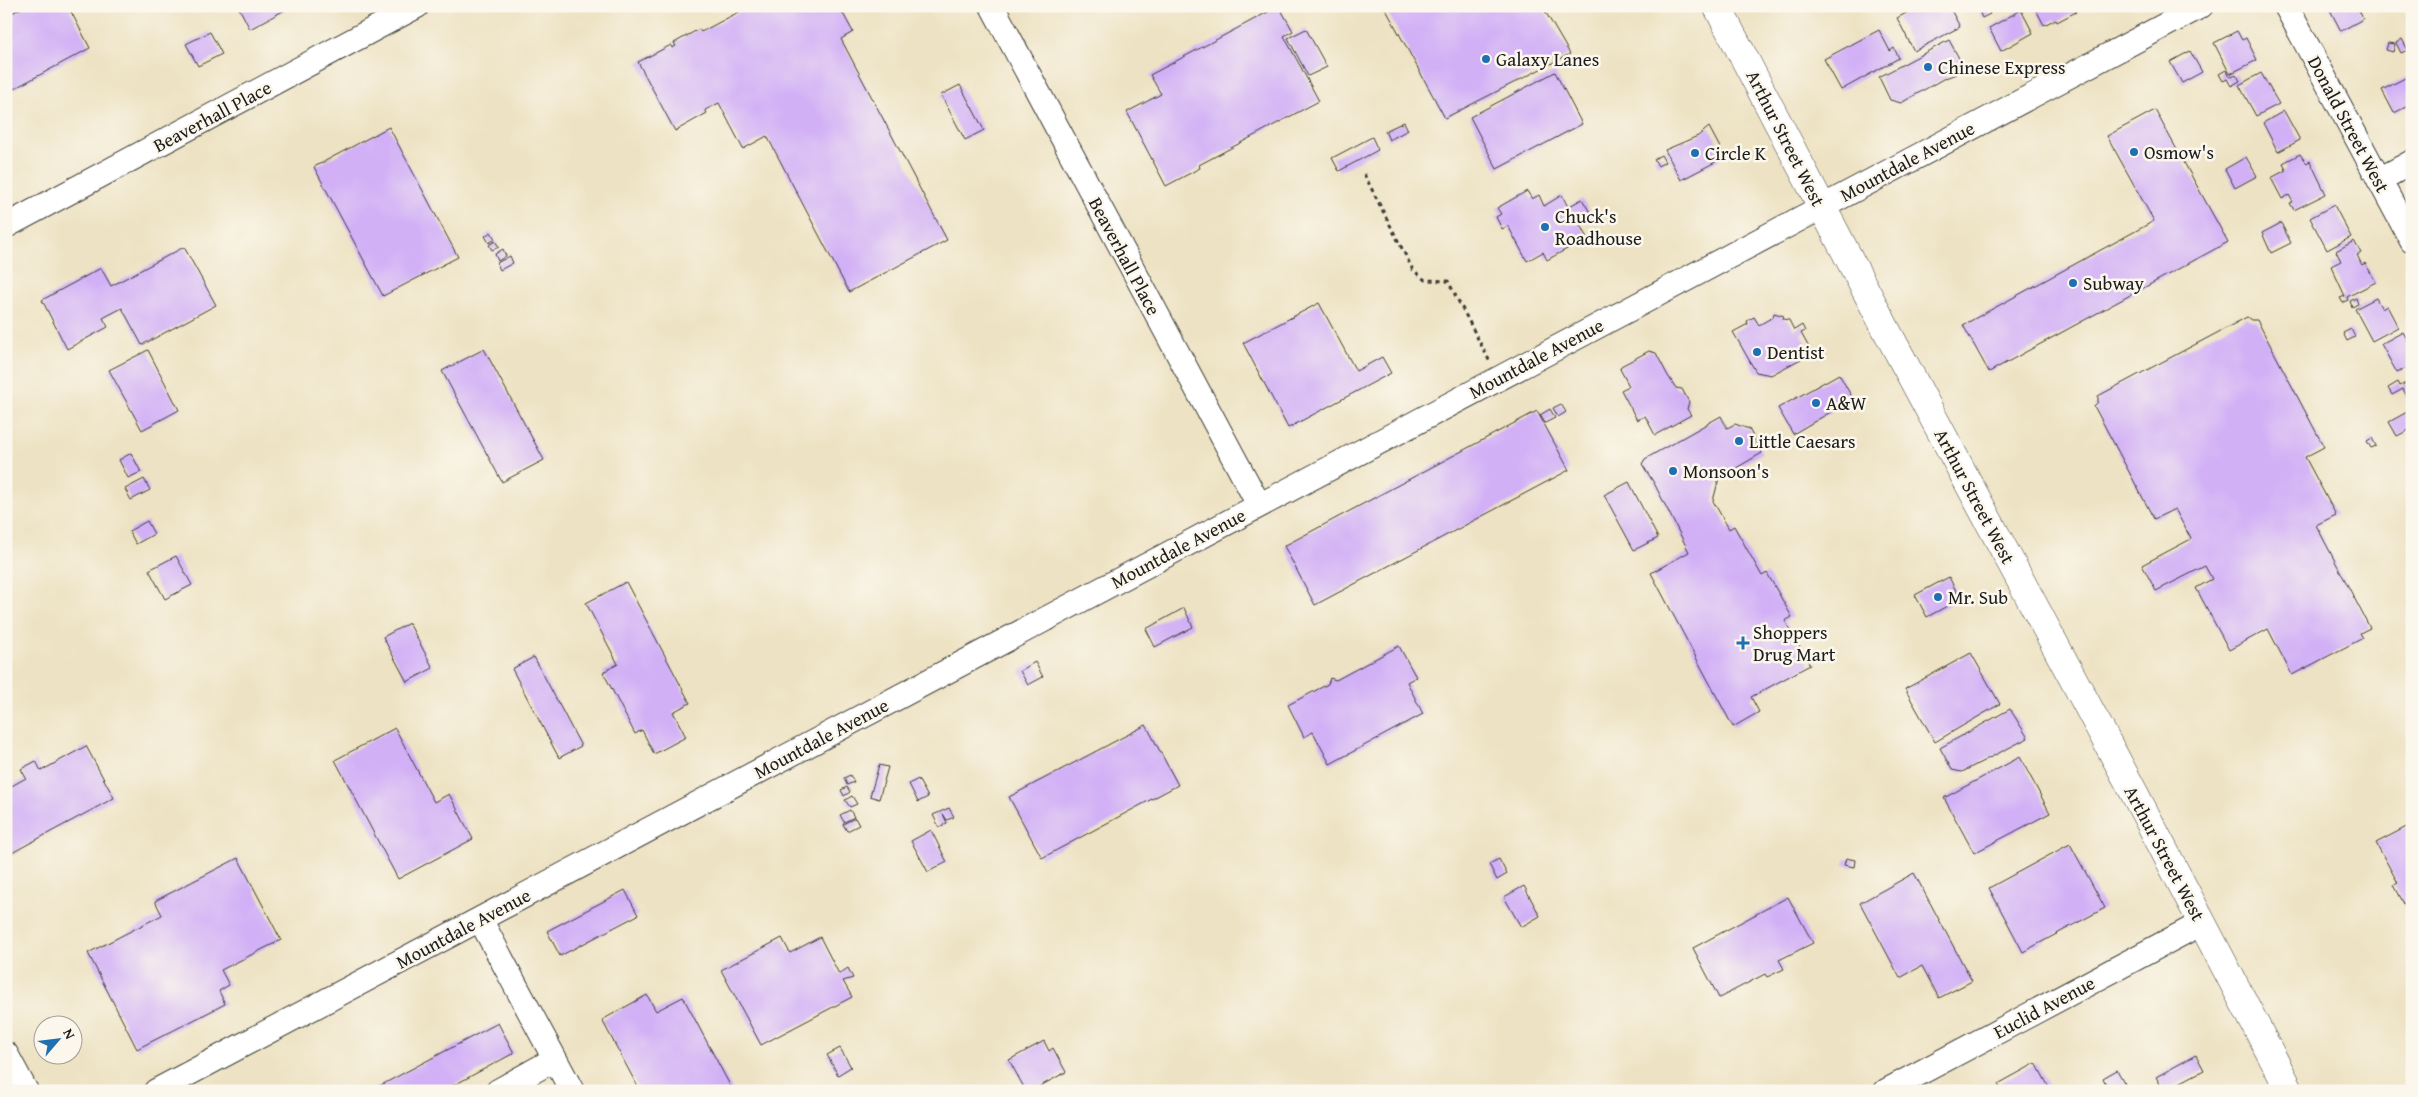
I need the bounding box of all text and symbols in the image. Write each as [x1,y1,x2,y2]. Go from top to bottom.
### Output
place label: Galaxy Lanes [1496,45,1599,73]
street label: Donald Street West [2301,51,2397,198]
marker: Galaxy Lanes [1480,53,1492,65]
place label: Chinese Express [1938,53,2066,81]
marker: Chinese Express [1922,61,1934,73]
street label: Arthur Street West [1740,65,1833,211]
street label: Beaverhall Place [148,73,276,159]
street label: Mountdale Avenue [1835,114,1979,208]
place label: Osmow's [2144,138,2214,166]
place label: Circle K [1705,139,1767,167]
marker: Osmow's [2128,146,2140,158]
marker: Circle K [1689,147,1701,159]
street label: Beaverhall Place [1082,192,1168,320]
place label: Chuck's Roadhouse [1555,202,1642,252]
marker: Chuck's Roadhouse [1539,221,1551,233]
place label: Subway [2083,269,2145,297]
marker: Subway [2067,277,2079,289]
street label: Mountdale Avenue [1464,311,1608,405]
place label: Dentist [1767,338,1825,366]
marker: Dentist [1751,346,1763,358]
place label: A&W [1826,389,1867,417]
marker: A&W [1810,397,1822,409]
street label: Arthur Street West [1927,423,2023,569]
place label: Little Caesars [1749,427,1856,455]
marker: Little Caesars [1733,435,1745,447]
place label: Monsoon's [1683,457,1769,485]
marker: Monsoon's [1667,465,1679,477]
street label: Mountdale Avenue [1106,501,1250,595]
place label: Mr. Sub [1948,583,2008,611]
marker: Mr. Sub [1932,591,1944,603]
place label: Shoppers Drug Mart [1753,618,1836,668]
marker: Shoppers Drug Mart [1737,637,1749,649]
street label: Mountdale Avenue [749,691,893,785]
street label: Arthur Street West [2117,780,2213,926]
street label: Mountdale Avenue [391,881,535,975]
street label: Euclid Avenue [1988,968,2100,1046]
north arrow [32,1014,82,1064]
text: N [58,1025,81,1043]

